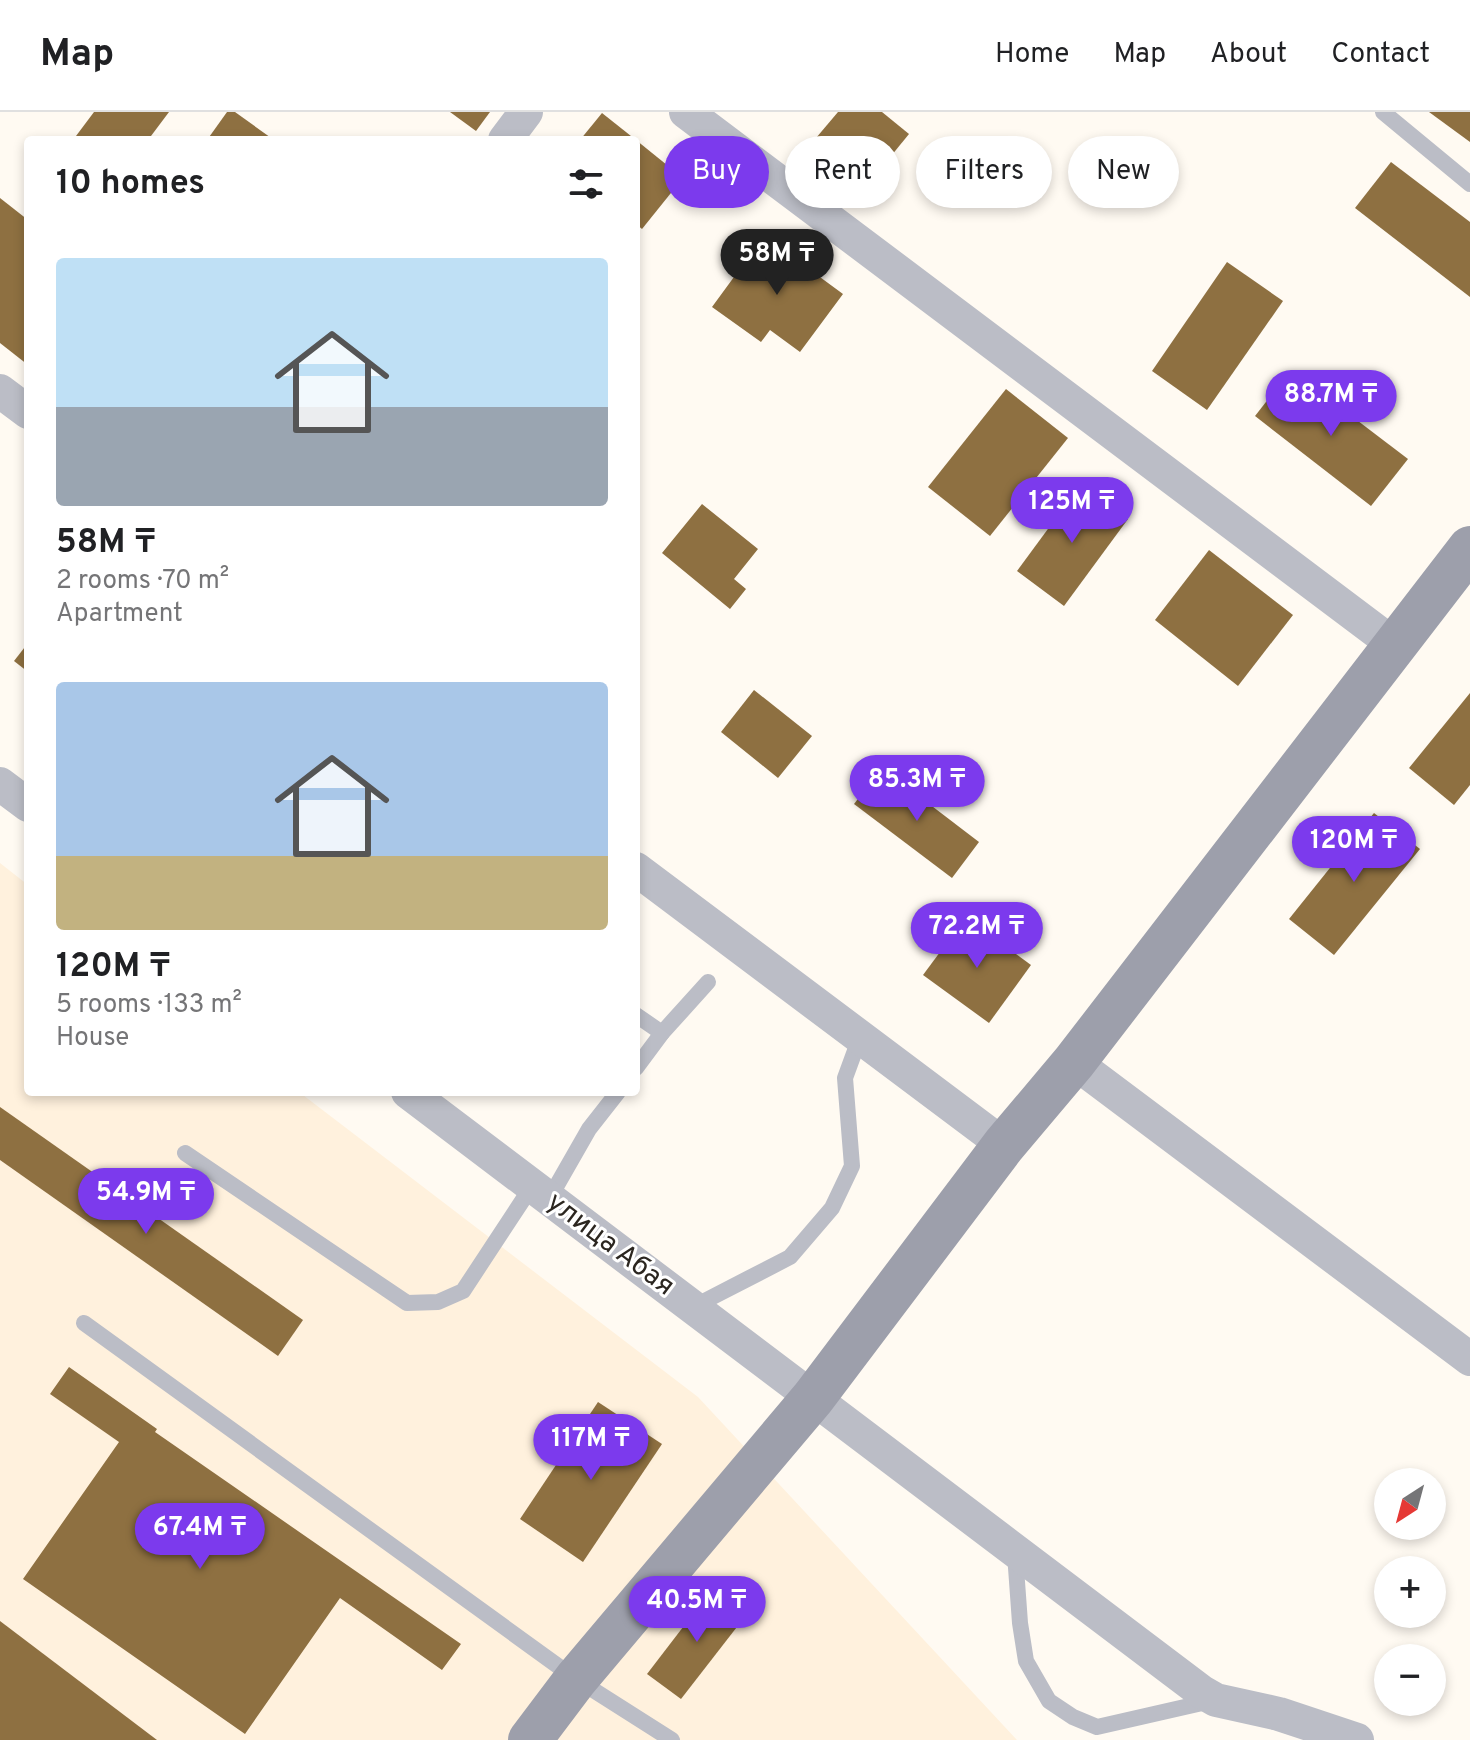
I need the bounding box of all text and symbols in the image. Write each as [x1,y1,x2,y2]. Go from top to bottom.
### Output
text: Map [40,31,114,80]
text: Home [995,37,1069,73]
text: Map [1113,37,1166,73]
text: About [1210,37,1287,73]
text: Contact [1331,37,1430,73]
chip: Buy [664,136,769,208]
chip: Rent [785,136,900,208]
chip: Filters [916,136,1052,208]
chip: New [1068,136,1179,208]
icon: filters [564,162,608,206]
text: 10 homes [56,163,205,206]
pin: 58M ₸ [721,229,833,297]
text: 58M ₸ [739,238,815,271]
icon: home [260,310,404,454]
pin: 88.7M ₸ [1257,370,1405,438]
text: 88.7M ₸ [1284,379,1378,412]
pin: 125M ₸ [1007,477,1137,545]
text: 125M ₸ [1029,486,1115,519]
text: 58M ₸ [56,522,156,565]
text: 2 rooms · 70 m² [56,565,229,598]
text: Apartment [56,598,183,631]
icon: home [260,734,404,878]
pin: 85.3M ₸ [843,755,991,823]
text: 85.3M ₸ [868,764,966,797]
pin: 120M ₸ [1289,816,1419,884]
text: 120M ₸ [1310,825,1398,858]
pin: 72.2M ₸ [903,902,1051,970]
text: 72.2M ₸ [929,911,1025,944]
text: 120M ₸ [56,946,171,989]
text: 5 rooms · 133 m² [56,989,242,1022]
text: House [56,1022,129,1055]
pin: 54.9M ₸ [72,1168,220,1236]
text: 54.9M ₸ [96,1177,196,1210]
street label: улица Абая [539,1185,681,1305]
pin: 117M ₸ [526,1414,656,1482]
text: 117M ₸ [551,1423,631,1456]
north arrow [1374,1468,1446,1540]
map controls [1374,1468,1446,1716]
pin: 67.4M ₸ [126,1503,274,1571]
text: 67.4M ₸ [153,1512,247,1545]
button: + [1374,1556,1446,1628]
pin: 40.5M ₸ [623,1576,771,1644]
text: 40.5M ₸ [647,1585,747,1618]
button: − [1374,1644,1446,1716]

